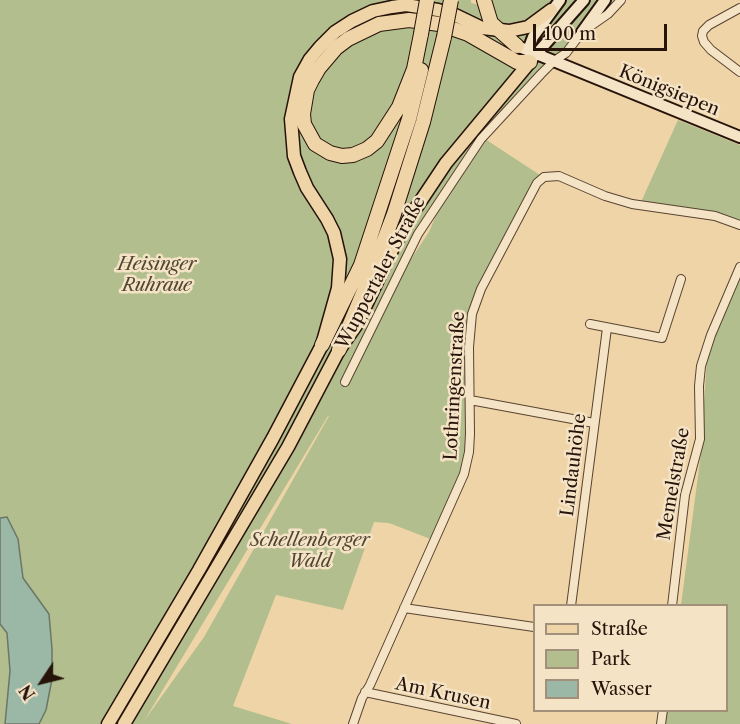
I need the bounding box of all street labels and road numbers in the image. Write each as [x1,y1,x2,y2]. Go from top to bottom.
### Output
street label: Königsiepen [616,61,722,121]
street label: Wuppertaler Straße [332,193,430,353]
street label: Lothringenstraße [440,311,470,461]
street label: Lindauhöhe [557,412,591,518]
street label: Memelstraße [653,426,695,542]
street label: Am Krusen [393,673,493,715]

